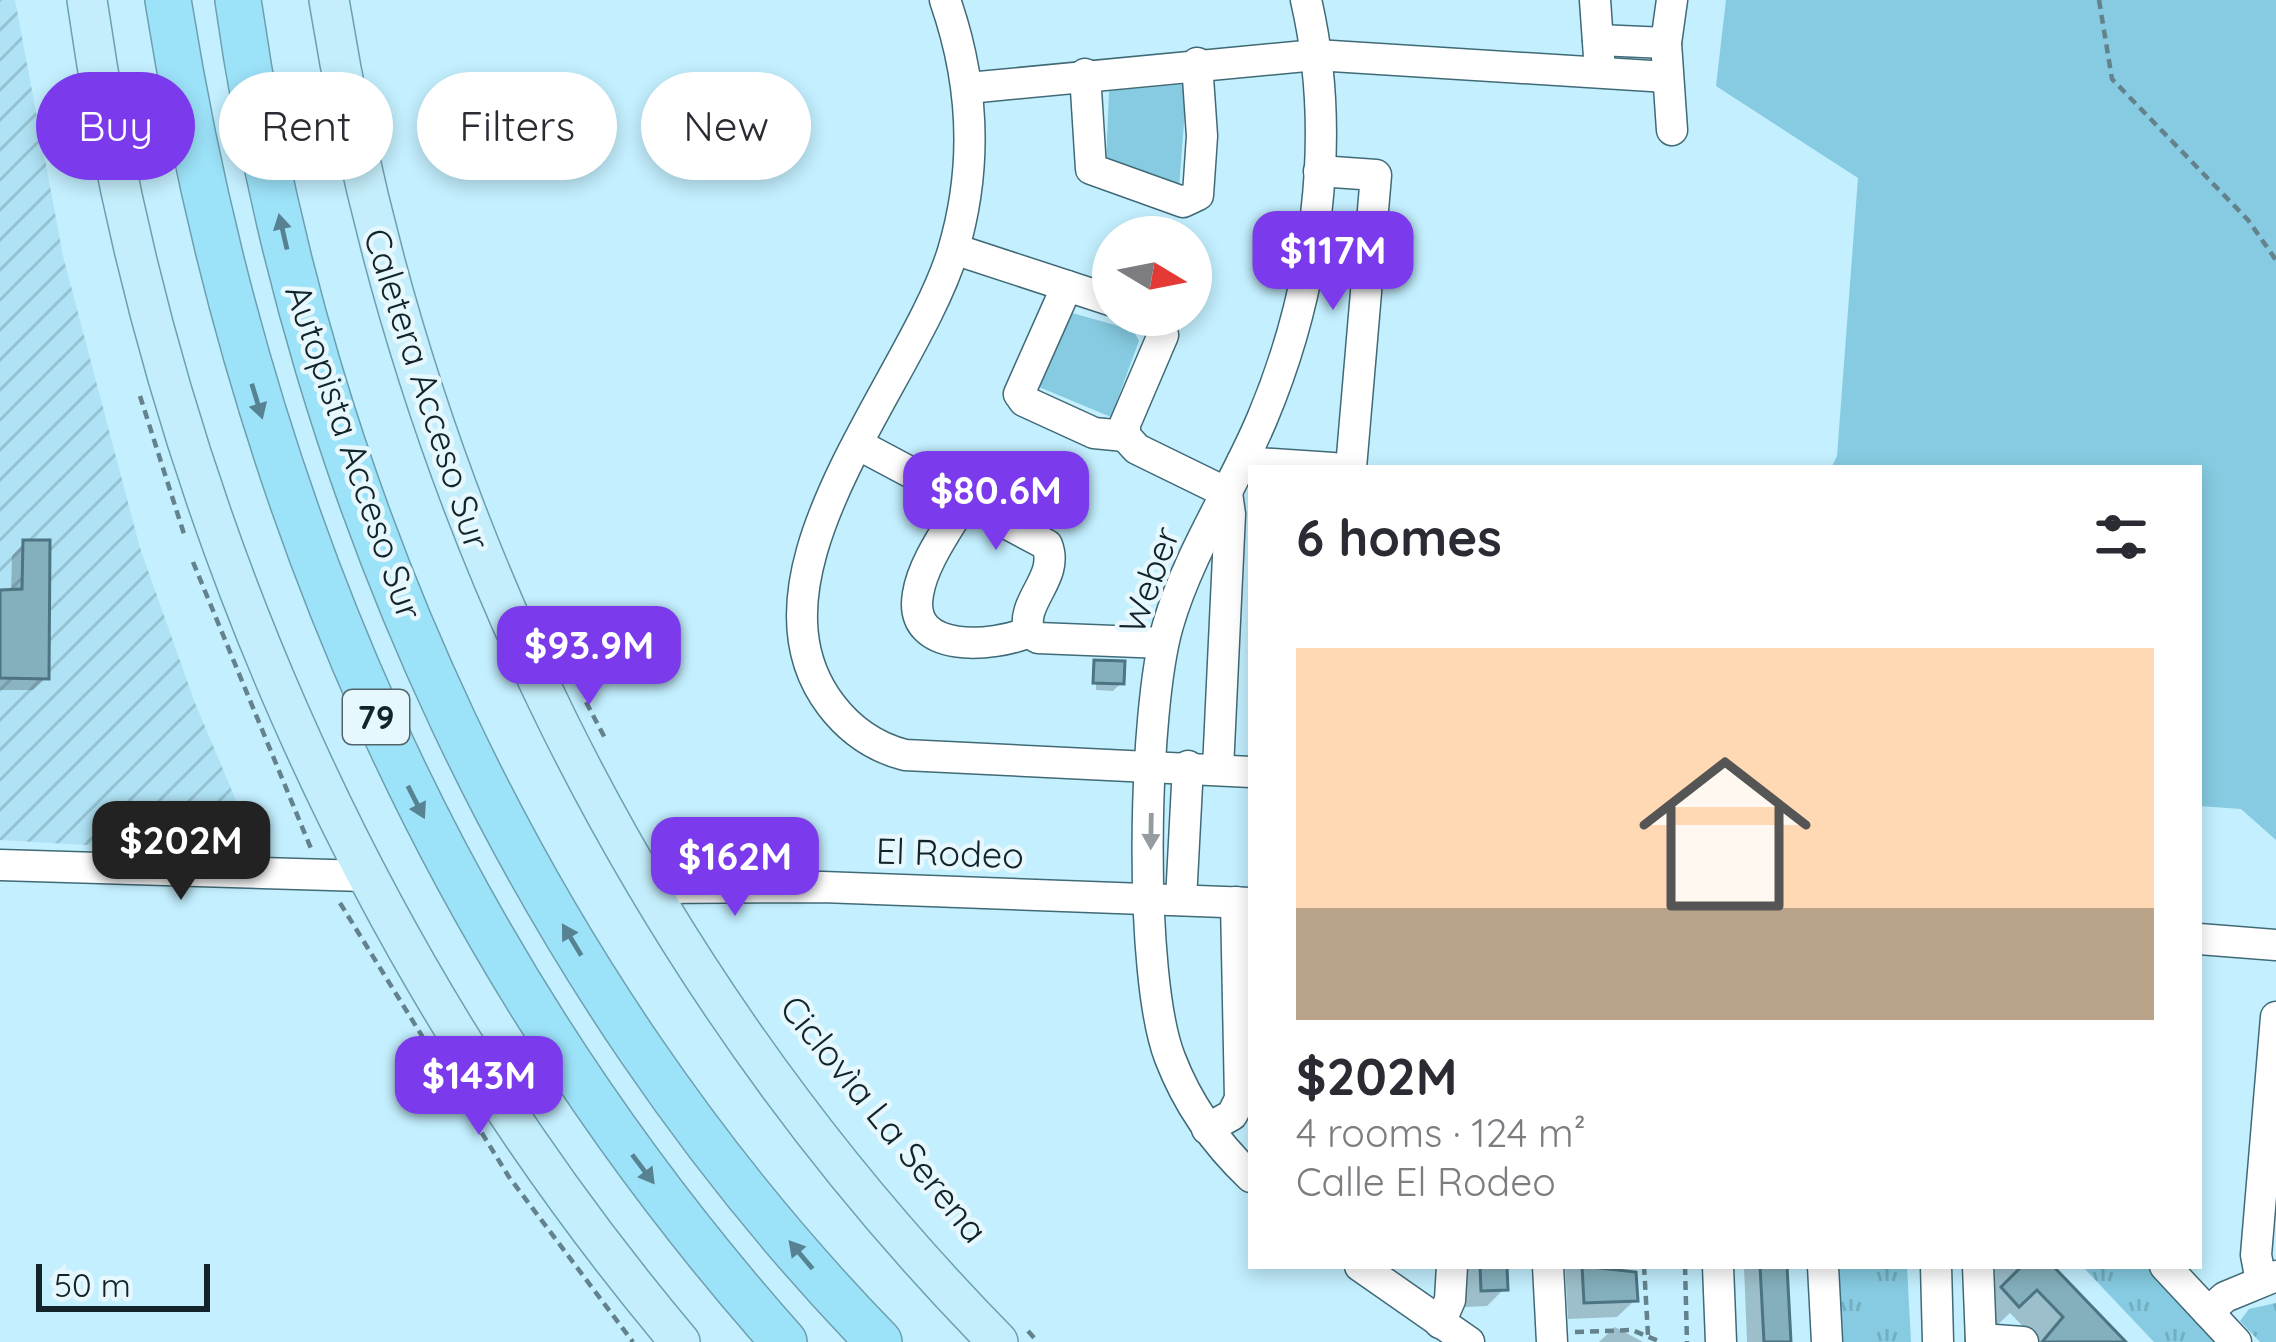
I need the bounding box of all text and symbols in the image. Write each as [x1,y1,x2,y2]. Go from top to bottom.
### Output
chip: Buy [36,72,195,180]
chip: Rent [219,72,393,180]
chip: Filters [417,72,617,180]
chip: New [641,72,811,180]
pin: $117M [1249,211,1417,313]
one-way arrow [272,212,291,250]
north arrow [1092,216,1212,336]
map controls [1092,216,1212,336]
street label: Caletera Acceso Sur [354,223,501,555]
text: $117M [1280,225,1386,274]
street label: Autopista Acceso Sur [276,278,433,625]
one-way arrow [248,383,267,420]
pin: $80.6M [898,451,1094,553]
text: $80.6M [930,465,1062,514]
icon: filters [2088,504,2154,570]
text: 6 homes [1296,505,1502,569]
street label: Weber [1108,520,1189,639]
pin: $93.9M [491,606,687,708]
text: $93.9M [524,620,654,669]
road number: 79 [343,690,409,744]
icon: home [1617,726,1833,942]
one-way arrow [406,784,426,819]
pin: $202M [97,801,265,903]
one-way arrow [1141,813,1160,851]
text: $202M [119,815,243,864]
pin: $162M [651,817,819,919]
street label: El Rodeo [875,827,1025,878]
text: $162M [678,831,792,880]
one-way arrow [562,923,583,957]
street label: Ciclovìa La Serena [771,986,998,1251]
pin: $143M [395,1036,563,1138]
text: $202M [1296,1044,1458,1108]
text: $143M [422,1050,536,1099]
text: 4 rooms · 124 m² [1296,1108,1586,1157]
one-way arrow [630,1153,654,1185]
text: Calle El Rodeo [1296,1157,1556,1206]
one-way arrow [788,1240,815,1270]
scale bar [36,1258,210,1311]
text: 50 m [54,1264,131,1305]

